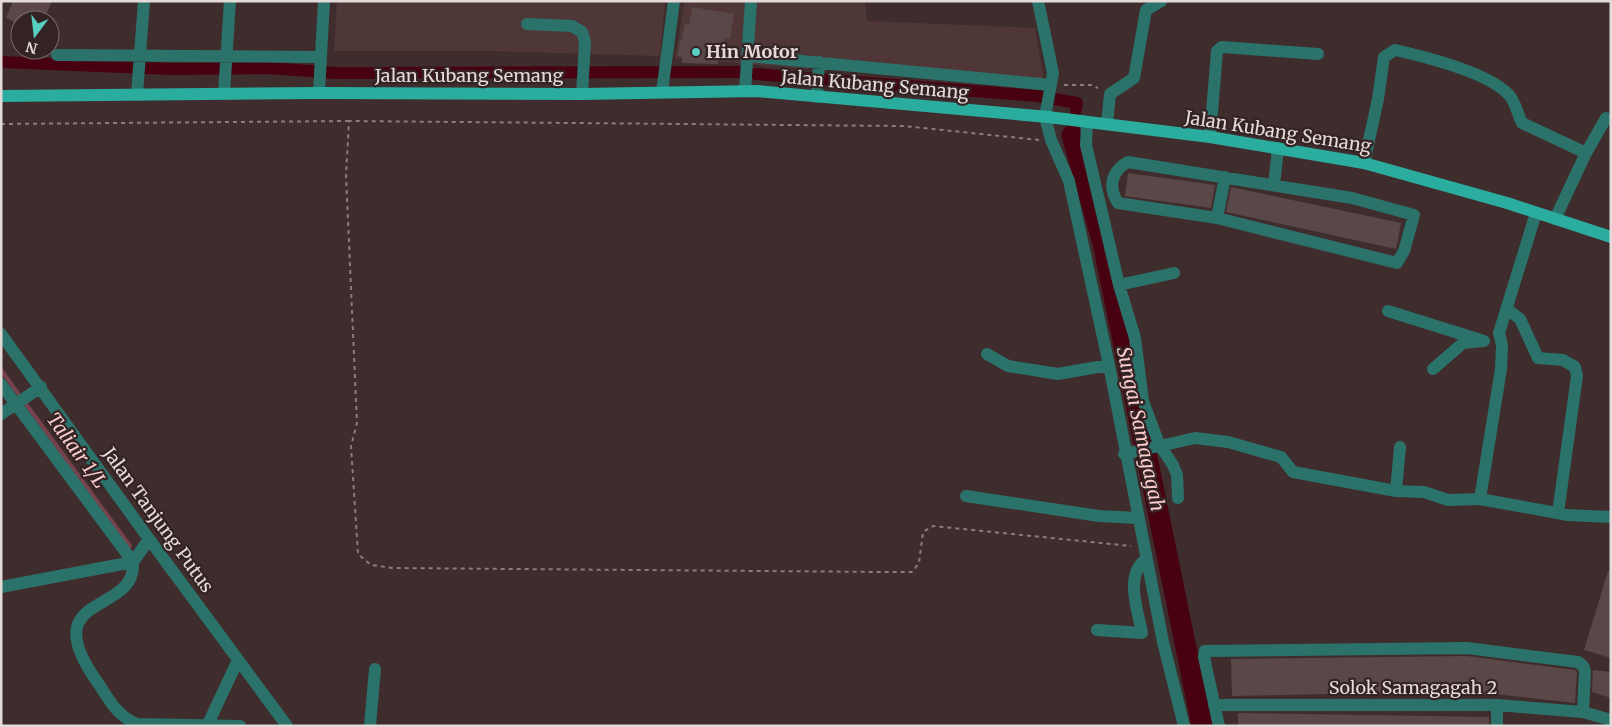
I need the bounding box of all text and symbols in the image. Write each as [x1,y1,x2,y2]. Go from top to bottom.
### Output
north arrow [10,10,60,60]
text: N [24,37,39,58]
place label: Hin Motor [706,40,798,63]
marker: Hin Motor [690,46,702,58]
street label: Jalan Kubang Semang [374,64,563,87]
street label: Jalan Kubang Semang [779,65,970,104]
street label: Jalan Kubang Semang [1182,105,1373,158]
water label: Sungai Samagagah [1112,344,1170,514]
water label: Taliair 1/L [42,408,112,492]
street label: Jalan Tanjung Putus [97,442,219,597]
street label: Solok Samagagah 2 [1329,676,1497,699]

